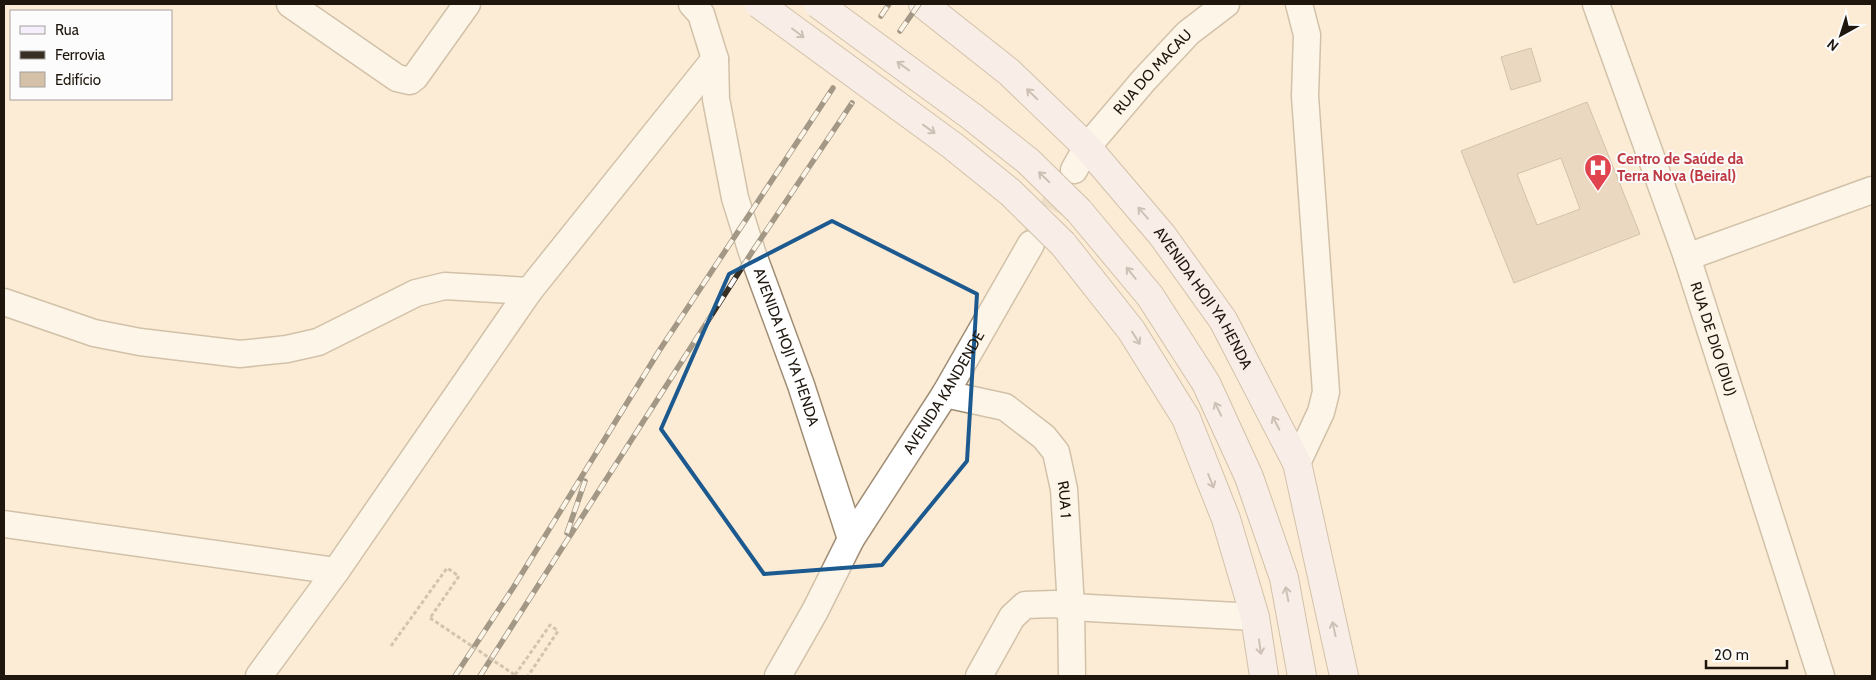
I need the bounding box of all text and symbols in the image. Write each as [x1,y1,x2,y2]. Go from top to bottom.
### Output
legend [10,10,172,100]
north arrow [1816,10,1866,60]
text: Rua [55,21,80,39]
street label: RUA DO MACAU [1110,26,1196,118]
one-way arrow [791,28,805,38]
text: N [1823,35,1842,55]
text: Ferrovia [55,46,106,64]
one-way arrow [896,61,910,71]
text: Edifício [55,71,101,89]
one-way arrow [1025,88,1038,100]
one-way arrow [922,124,936,134]
place label: Centro de Saúde da Terra Nova (Beiral) [1617,150,1744,185]
hospital icon: Centro de Saúde da Terra Nova (Beiral) [1583,153,1613,192]
one-way arrow [1038,171,1051,183]
one-way arrow [1137,206,1148,219]
street label: AVENIDA HOJI YA HENDA [1150,223,1256,373]
street label: AVENIDA HOJI YA HENDA [750,266,823,429]
one-way arrow [1125,267,1136,280]
street label: RUA DE DIO (DIU) [1687,280,1740,399]
street label: AVENIDA KANDENDE [900,328,988,457]
one-way arrow [1131,330,1141,344]
one-way arrow [1212,402,1222,417]
one-way arrow [1271,415,1281,430]
one-way arrow [1207,473,1216,488]
street label: RUA 1 [1053,479,1075,518]
one-way arrow [1281,586,1291,602]
one-way arrow [1328,621,1338,637]
one-way arrow [1255,638,1265,654]
scale bar [1706,638,1787,670]
text: 20 m [1714,646,1749,664]

